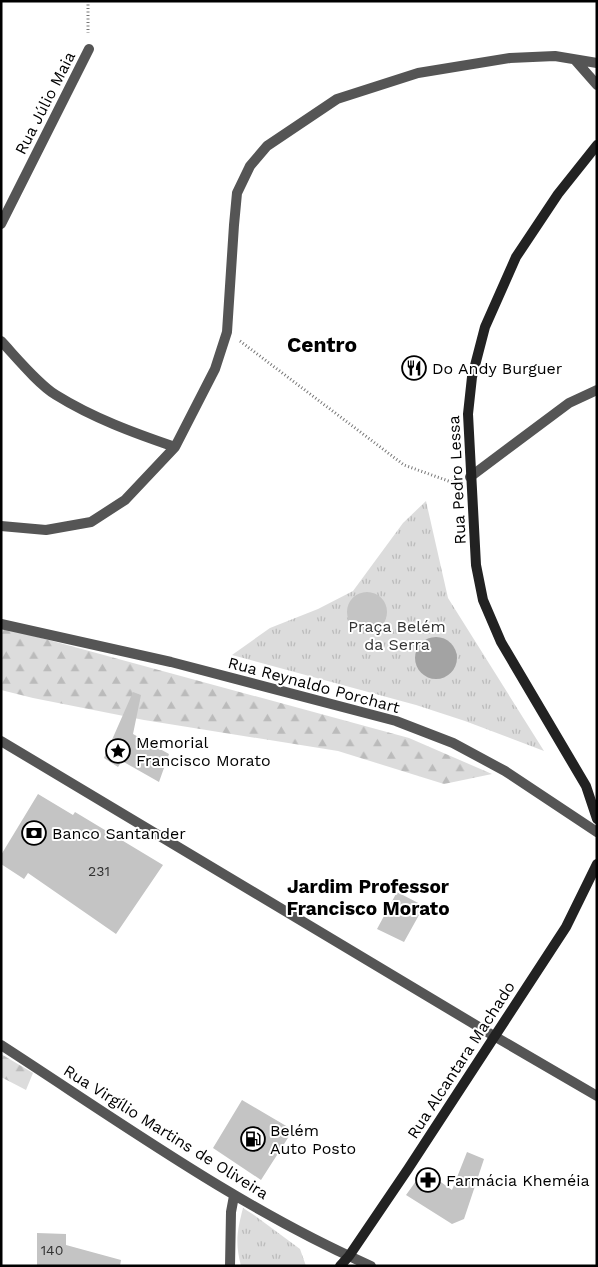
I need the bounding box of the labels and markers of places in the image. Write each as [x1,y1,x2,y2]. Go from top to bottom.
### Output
restaurant icon: Do Andy Burguer [401,355,427,381]
place label: Do Andy Burguer [432,359,563,378]
place label: Memorial Francisco Morato [136,733,271,770]
place icon: Memorial Francisco Morato [105,738,131,764]
bank icon: Banco Santander [21,820,47,846]
place label: Banco Santander [52,824,186,843]
place label: Belém Auto Posto [270,1121,356,1158]
fuel station icon: Belém Auto Posto [240,1126,266,1152]
pharmacy icon: Farmácia Kheméia [415,1167,441,1193]
place label: Farmácia Kheméia [446,1171,590,1190]

